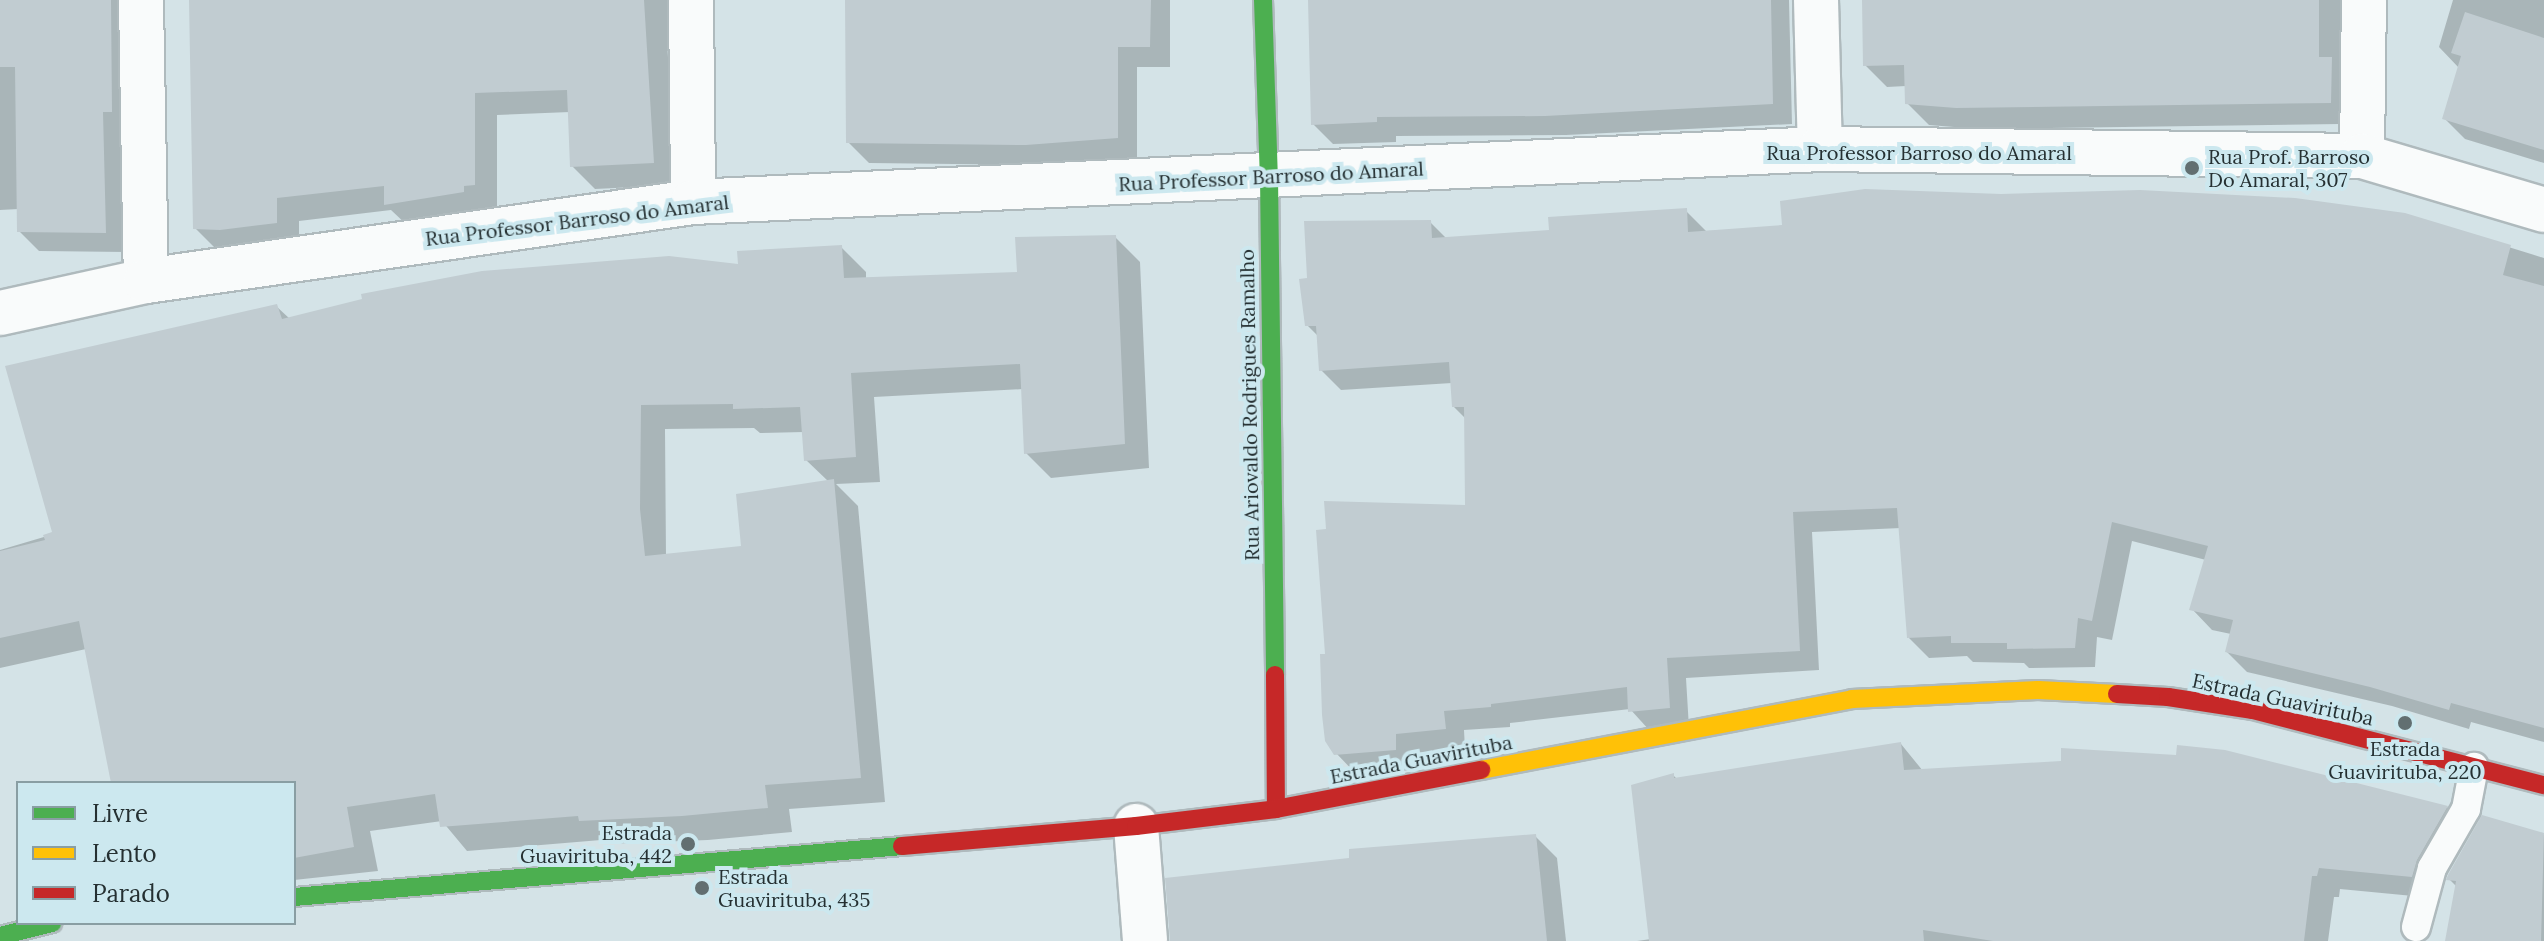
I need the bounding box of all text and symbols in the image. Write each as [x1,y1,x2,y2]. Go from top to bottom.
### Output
street label: Rua Professor Barroso do Amaral [1766,140,2072,164]
place label: Rua Prof. Barroso Do Amaral, 307 [2208,144,2370,191]
street label: Rua Professor Barroso do Amaral [1118,156,1424,196]
marker: Rua Prof. Barroso Do Amaral, 307 [2183,159,2201,177]
street label: Rua Professor Barroso do Amaral [424,189,730,251]
street label: Rua Ariovaldo Rodrigues Ramalho [1234,249,1264,561]
street label: Estrada Guavirituba [2190,668,2376,730]
marker: Estrada Guavirituba, 220 [2396,714,2414,732]
street label: Estrada Guavirituba [1328,730,1514,788]
place label: Estrada Guavirituba, 220 [2328,736,2482,783]
legend [16,781,296,925]
text: Livre [92,798,148,829]
place label: Estrada Guavirituba, 442 [520,820,672,867]
marker: Estrada Guavirituba, 442 [679,835,697,853]
text: Lento [92,838,157,869]
place label: Estrada Guavirituba, 435 [718,864,870,911]
text: Parado [92,878,170,909]
marker: Estrada Guavirituba, 435 [693,879,711,897]

